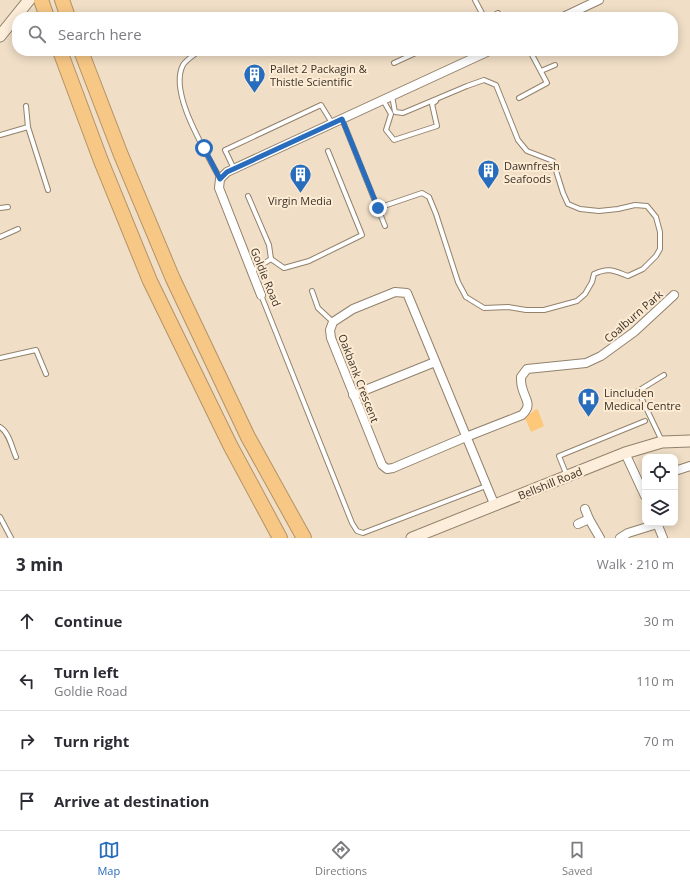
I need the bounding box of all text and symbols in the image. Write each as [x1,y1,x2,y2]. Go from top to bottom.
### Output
search box [12,12,678,56]
icon: search [26,23,48,45]
text: Search here [58,24,142,44]
building icon: Pallet 2 Packagin & Thistle Scientific [241,61,267,94]
place label: Pallet 2 Packagin & Thistle Scientific [270,61,367,89]
route start [195,139,213,157]
building icon: Dawnfresh Seafoods [475,158,501,191]
place label: Dawnfresh Seafoods [504,158,560,186]
building icon: Virgin Media [287,161,313,194]
place label: Virgin Media [268,193,332,208]
route end [369,199,387,217]
street label: Goldie Road [247,245,285,309]
street label: Coalburn Park [601,286,666,346]
street label: Oakbank Crescent [335,332,383,424]
hospital icon: Lincluden Medical Centre [575,385,601,418]
place label: Lincluden Medical Centre [604,385,681,413]
map controls [642,454,678,526]
button: locate [642,454,678,490]
street label: Bellshill Road [516,463,584,503]
button: layers [642,490,678,526]
text: 3 min [16,553,63,576]
text: Walk · 210 m [597,555,674,573]
icon: ahead [16,610,38,632]
text: Continue [54,611,122,631]
text: 30 m [644,612,674,630]
text: Turn left [54,662,119,682]
icon: left [16,670,38,692]
text: 110 m [636,672,674,690]
text: Goldie Road [54,682,128,700]
icon: right [16,730,38,752]
text: Turn right [54,731,129,751]
text: 70 m [644,732,674,750]
icon: arrive [16,790,38,812]
text: Arrive at destination [54,791,209,811]
tab: Map [97,839,120,878]
tab: Directions [315,839,367,878]
tab: Saved [562,839,593,878]

